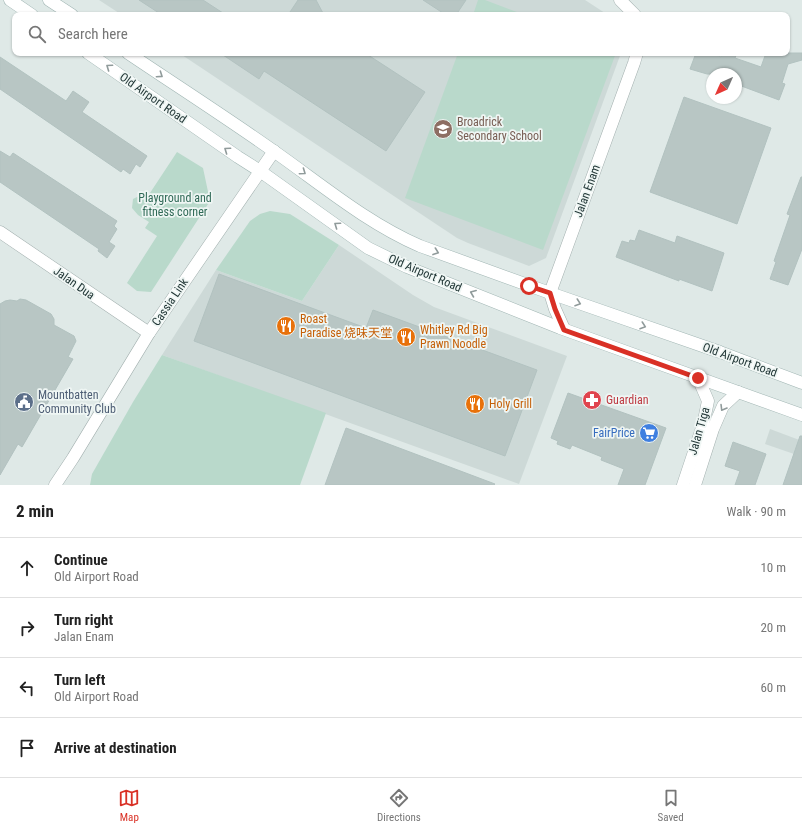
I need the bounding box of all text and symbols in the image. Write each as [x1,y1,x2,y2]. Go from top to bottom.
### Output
search box [12,12,790,56]
icon: search [26,23,48,45]
text: Search here [58,25,128,43]
one-way arrow [106,64,113,72]
north arrow [706,68,742,104]
street label: Old Airport Road [117,70,189,126]
one-way arrow [156,70,163,77]
place label: Broadrick Secondary School [457,115,542,143]
school or university icon: Broadrick Secondary School [432,118,454,140]
one-way arrow [224,147,231,155]
street label: Jalan Enam [571,163,603,219]
one-way arrow [299,167,306,174]
park label: Playground and fitness corner [138,191,212,219]
one-way arrow [334,223,341,230]
one-way arrow [433,247,440,256]
street label: Old Airport Road [386,251,464,295]
street label: Jalan Dua [51,264,97,302]
street label: Cassia Link [149,275,191,328]
route start [520,277,538,295]
one-way arrow [470,290,477,298]
one-way arrow [575,298,582,307]
place label: Roast Paradise 烧味天堂 [300,312,392,340]
restaurant icon: Roast Paradise 烧味天堂 [275,315,297,337]
one-way arrow [639,321,646,329]
place label: Whitley Rd Big Prawn Noodle [420,323,488,351]
restaurant icon: Whitley Rd Big Prawn Noodle [395,326,417,348]
street label: Old Airport Road [701,340,779,380]
route end [689,369,707,387]
place label: Mountbatten Community Club [38,388,116,416]
pharmacy icon: Guardian [581,389,603,411]
public building icon: Mountbatten Community Club [13,391,35,413]
restaurant icon: Holy Grill [464,393,486,415]
place label: Guardian [606,393,649,407]
place label: Holy Grill [489,397,532,411]
one-way arrow [720,404,727,411]
street label: Jalan Tiga [686,405,713,457]
supermarket icon: FairPrice [638,422,660,444]
place label: FairPrice [593,426,635,440]
text: 2 min [16,501,54,521]
text: Walk · 90 m [726,504,786,519]
text: Continue [54,551,108,569]
icon: ahead [16,557,38,579]
text: 10 m [760,560,786,575]
text: Old Airport Road [54,569,139,584]
text: Turn right [54,611,113,629]
icon: right [16,617,38,639]
text: 20 m [760,620,786,635]
text: Jalan Enam [54,629,114,644]
text: Turn left [54,671,105,689]
icon: left [16,677,38,699]
text: 60 m [760,680,786,695]
text: Old Airport Road [54,689,139,704]
icon: arrive [16,737,38,759]
text: Arrive at destination [54,739,177,757]
tab: Map [118,787,140,824]
tab: Directions [377,787,421,824]
tab: Saved [658,787,684,824]

